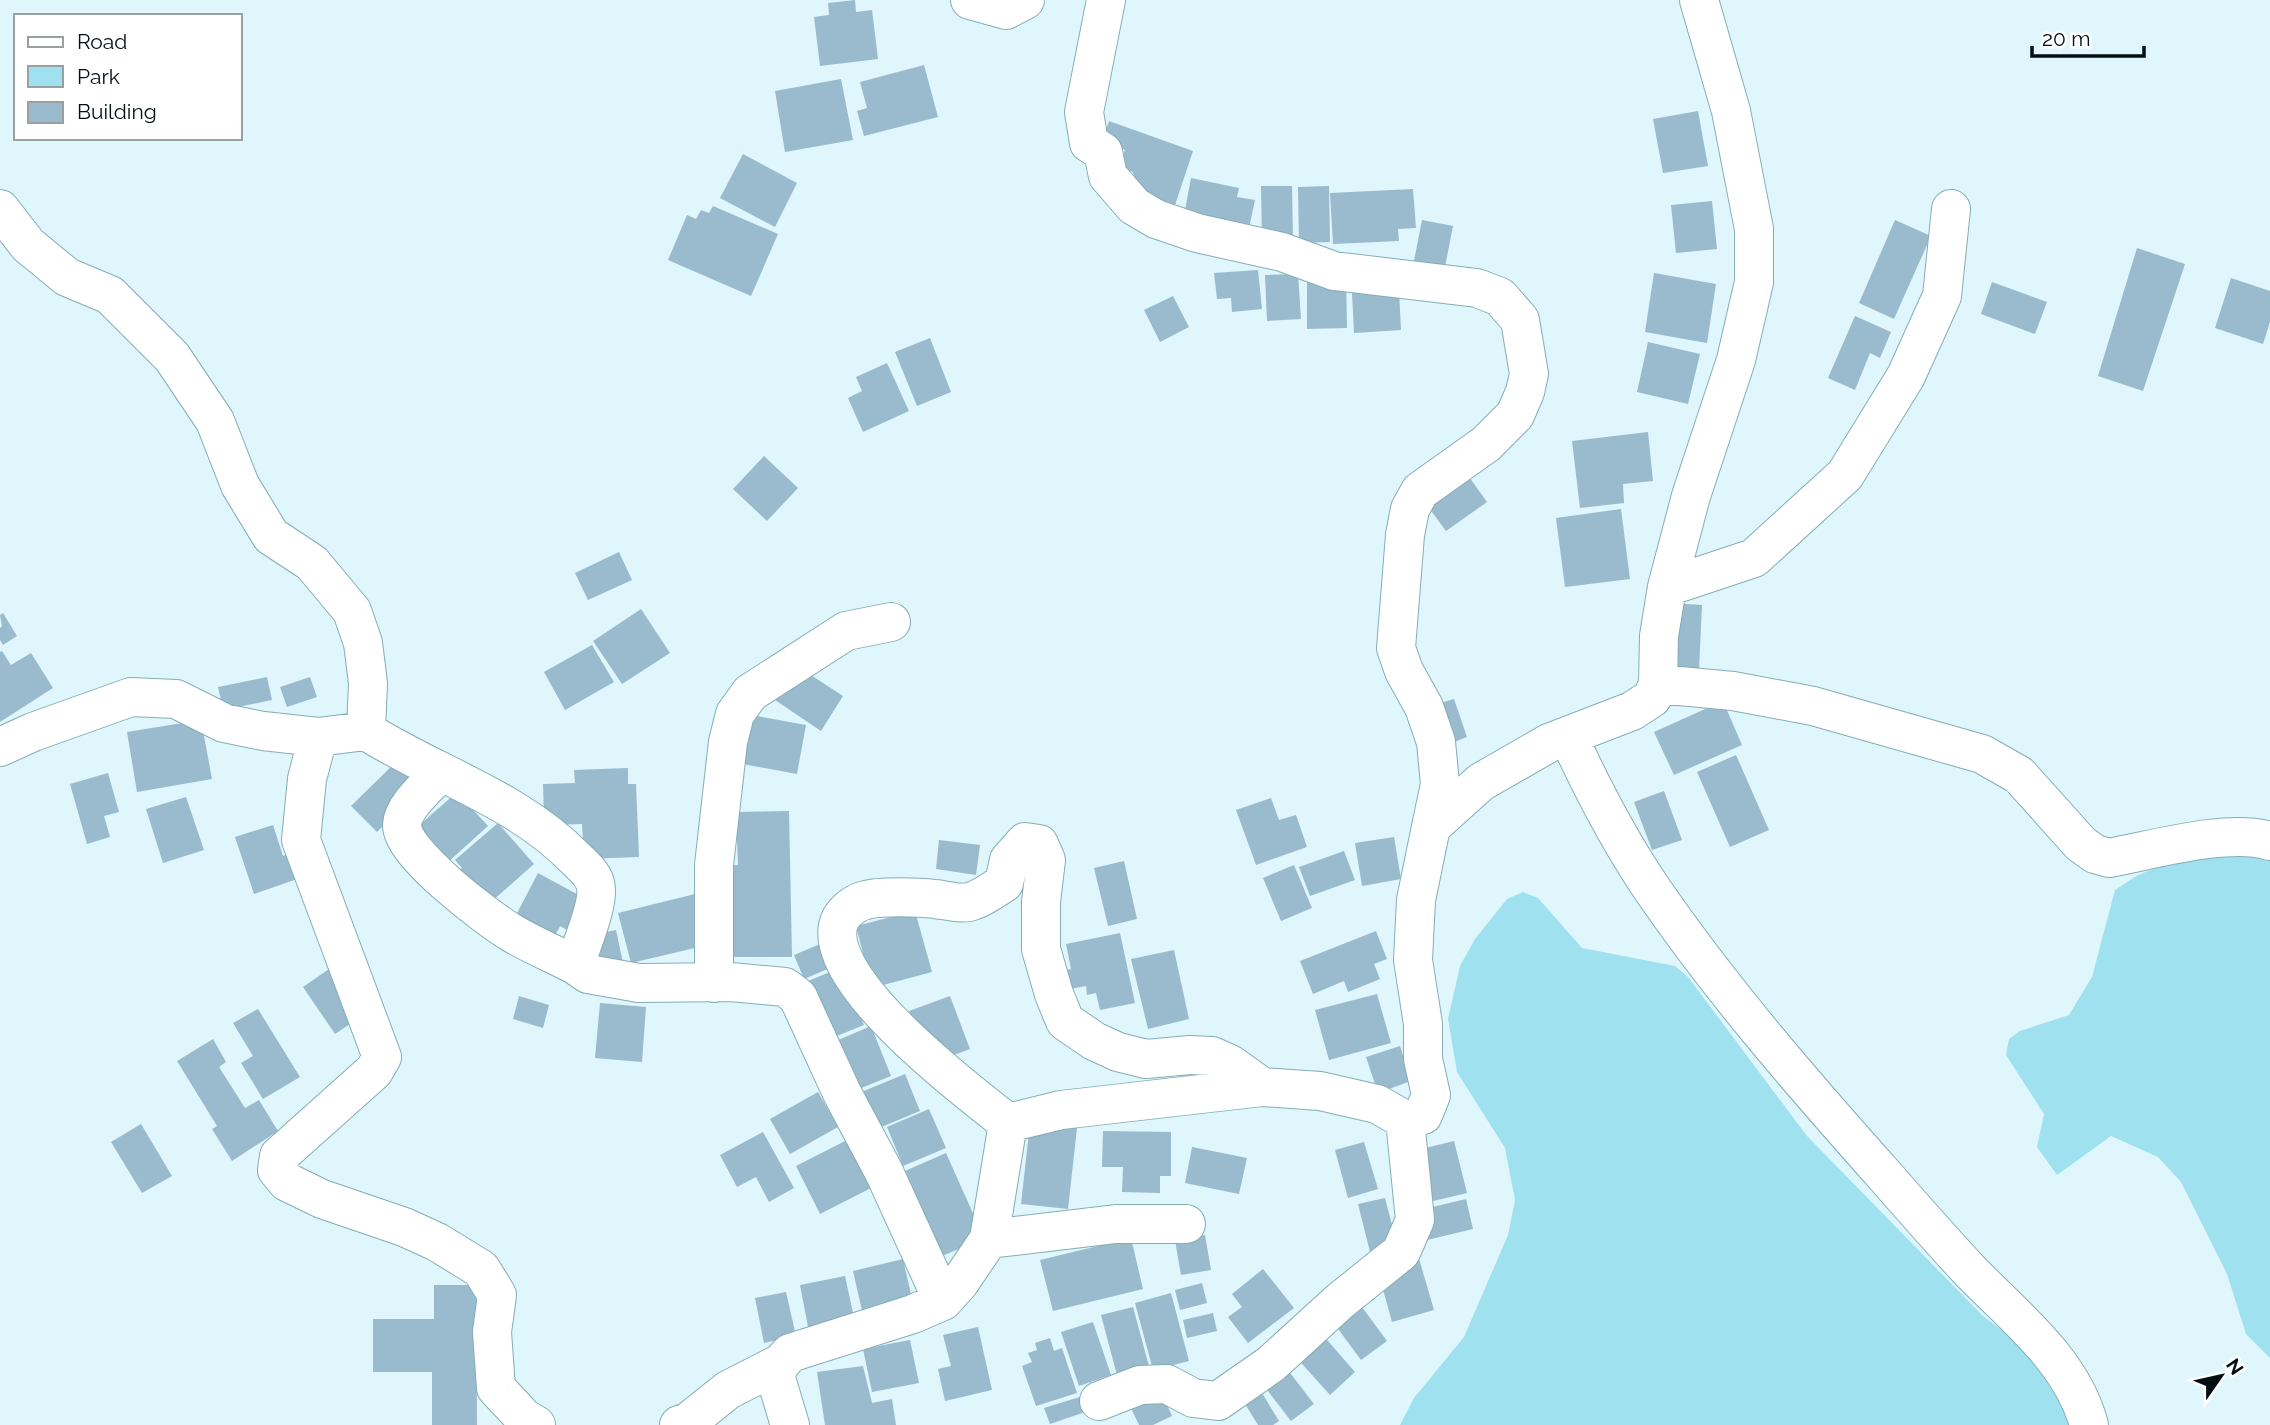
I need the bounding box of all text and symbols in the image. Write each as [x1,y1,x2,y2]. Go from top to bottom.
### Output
legend [14,14,242,140]
scale bar [2032,14,2144,58]
text: 20 m [2042,26,2090,51]
text: Road [77,29,127,54]
text: Park [77,64,120,89]
text: Building [77,99,157,124]
north arrow [2186,1341,2256,1411]
text: N [2222,1354,2248,1379]

